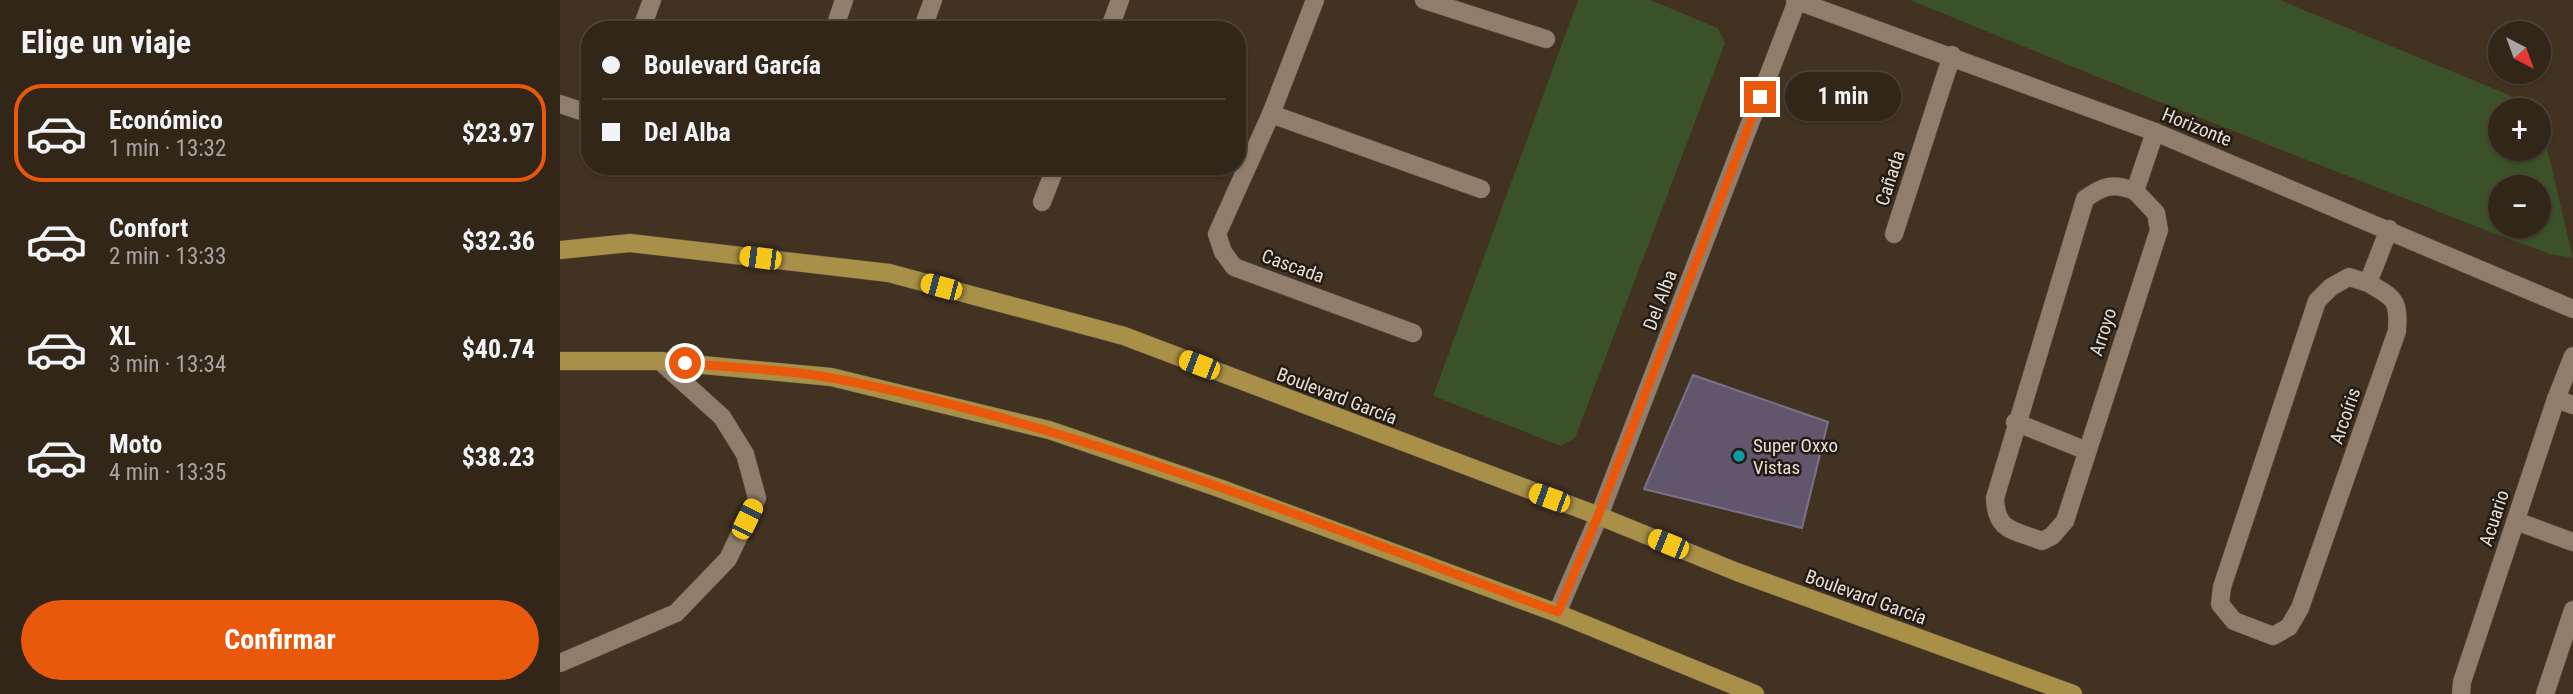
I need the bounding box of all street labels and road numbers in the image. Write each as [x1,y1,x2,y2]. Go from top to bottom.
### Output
street label: Horizonte [2159,103,2235,151]
street label: Cañada [1870,147,1910,209]
street label: Cascada [1259,244,1327,288]
street label: Del Alba [1638,267,1682,333]
street label: Arroyo [2084,305,2122,359]
street label: Boulevard García [1274,363,1400,429]
street label: Arcoíris [2325,385,2365,447]
street label: Acuario [2474,487,2514,549]
street label: Boulevard García [1802,564,1930,630]

